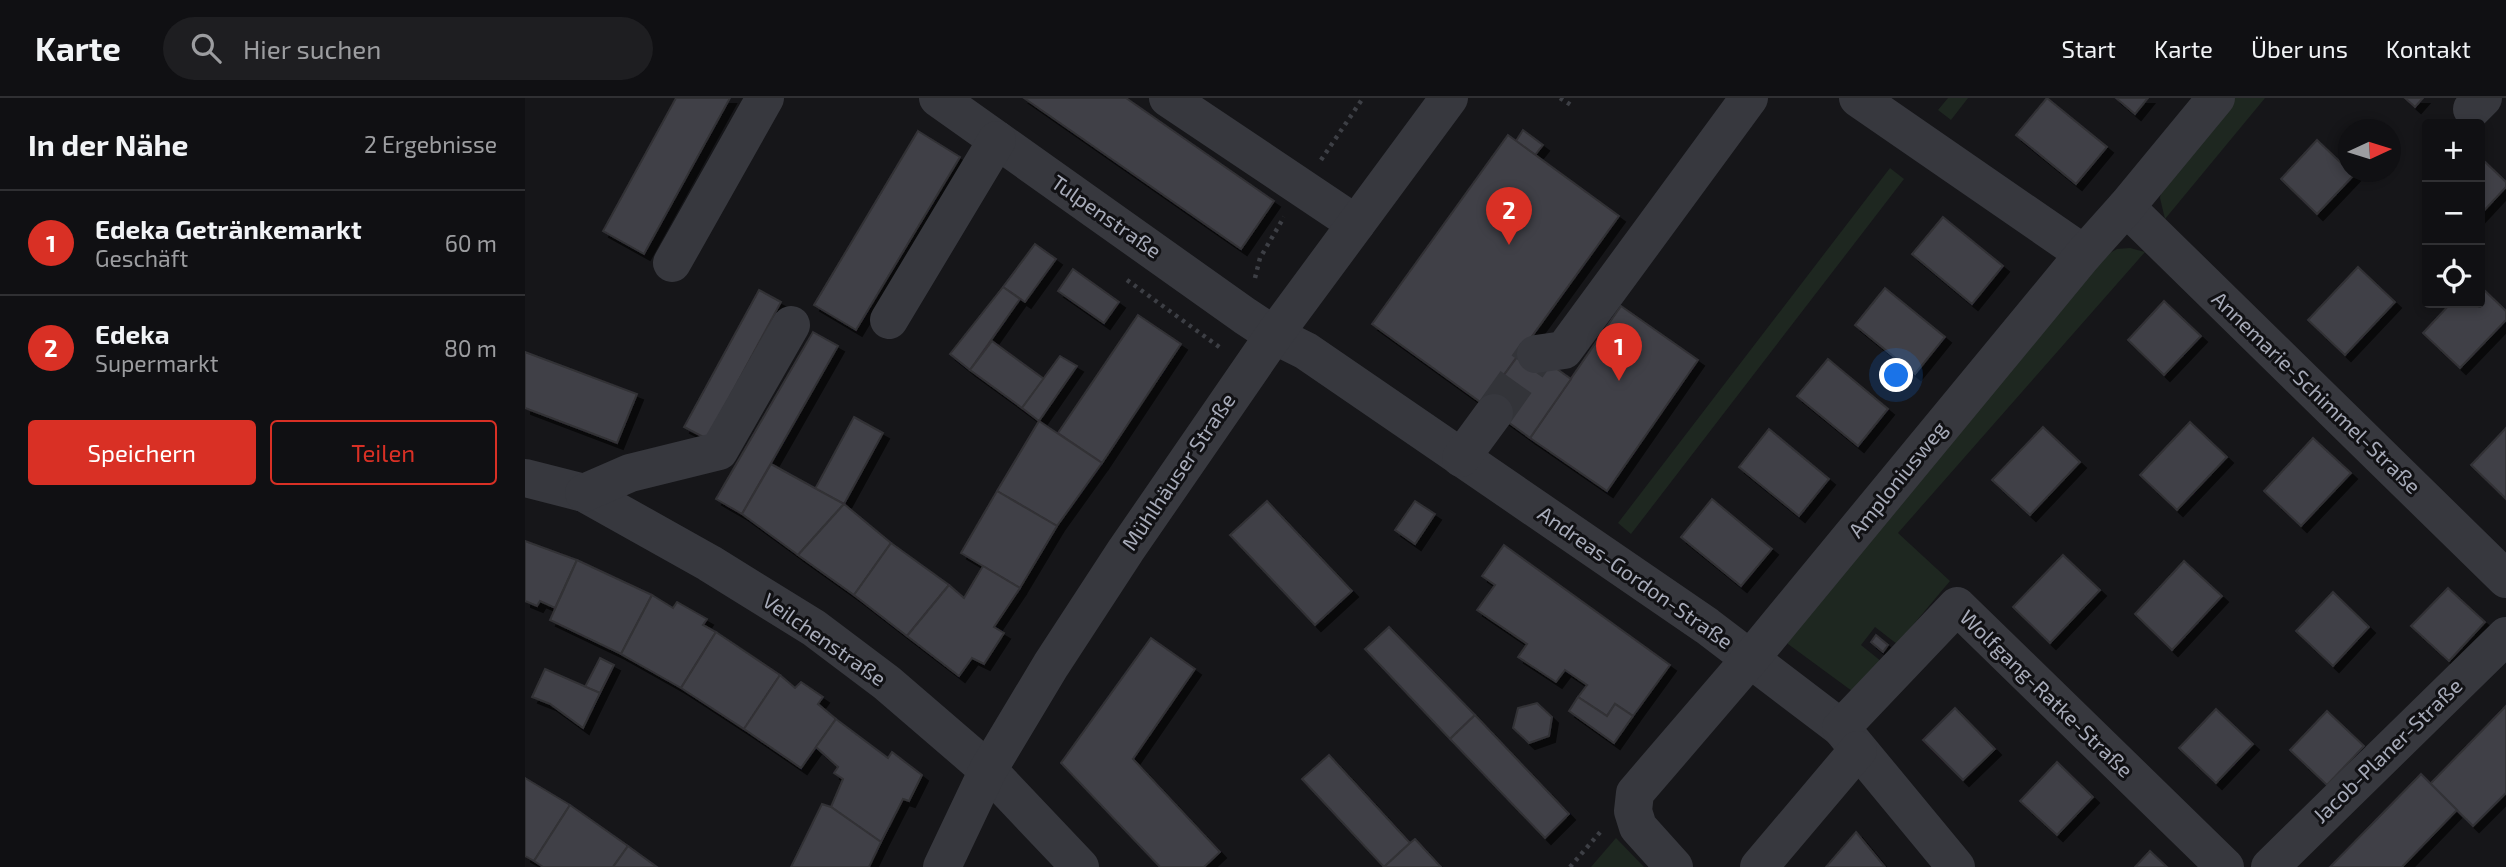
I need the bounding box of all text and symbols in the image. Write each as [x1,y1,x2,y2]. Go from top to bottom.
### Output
search box [163,17,653,80]
text: Karte [35,28,121,68]
icon: search [187,29,225,67]
text: Hier suchen [243,33,381,64]
text: Start [2062,34,2116,63]
text: Karte [2154,34,2213,63]
text: Über uns [2251,34,2348,63]
text: Kontakt [2386,34,2471,63]
north arrow [2338,119,2401,182]
map controls [2422,119,2485,308]
button: + [2422,119,2485,182]
text: In der Nähe [28,126,189,162]
text: 2 Ergebnisse [364,130,497,158]
street label: Tulpenstraße [1047,169,1167,263]
button: − [2422,182,2485,245]
pin: 2 [1486,187,1532,245]
text: Edeka Getränkemarkt [95,213,362,244]
text: 1 [46,229,56,257]
text: 60 m [445,229,497,257]
text: Geschäft [95,244,188,272]
button: locate [2422,245,2485,308]
street label: Annemarie-Schimmel-Straße [2208,286,2427,498]
text: Edeka [95,318,170,349]
pin: 1 [1596,323,1642,381]
text: 2 [44,334,58,362]
text: 80 m [444,334,497,362]
text: Supermarkt [95,349,218,377]
your location [1879,358,1913,392]
street label: Mühlhäuser Straße [1116,388,1240,555]
street label: Amploniusweg [1842,416,1951,542]
button: Speichern [28,420,256,485]
button: Teilen [270,420,497,485]
street label: Andreas-Gordon-Straße [1534,500,1738,654]
street label: Veilchenstraße [758,587,891,691]
street label: Wolfgang-Ratke-Straße [1955,604,2139,782]
street label: Jacob-Planer-Straße [2307,672,2467,827]

